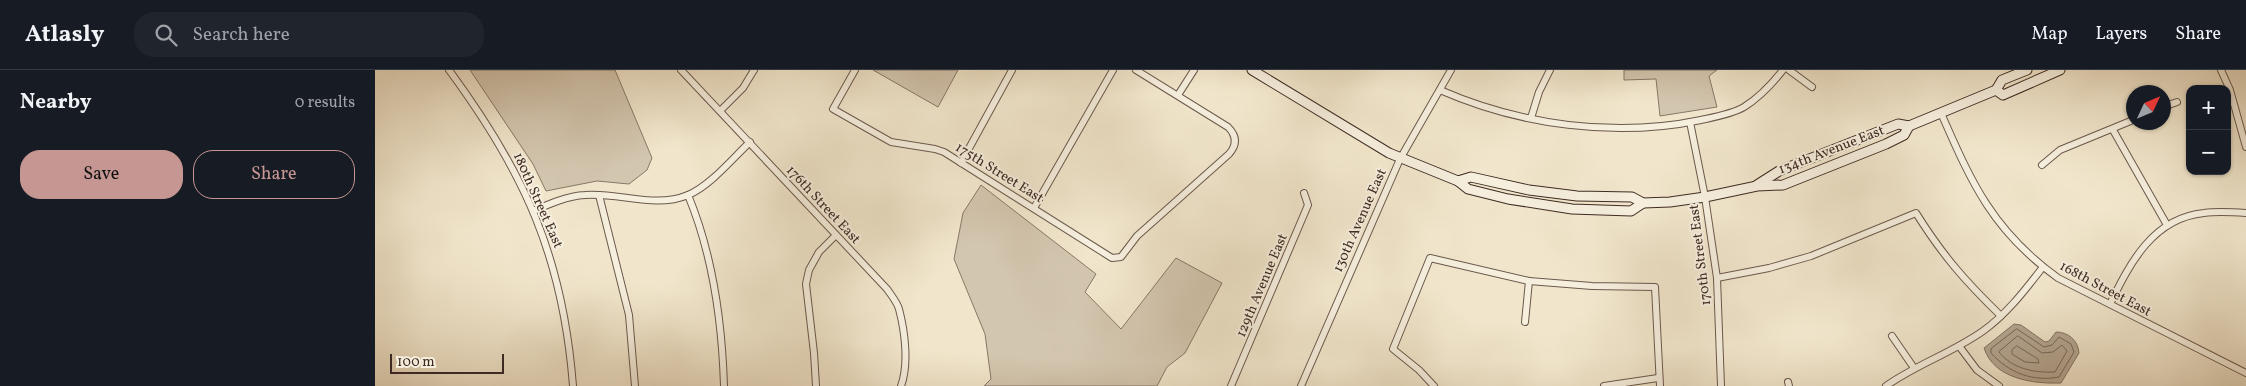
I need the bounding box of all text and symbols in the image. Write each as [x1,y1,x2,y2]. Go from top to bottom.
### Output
search box [134,12,484,57]
text: Atlasly [25,18,104,52]
icon: search [152,21,180,49]
text: Search here [192,22,290,48]
text: Map [2031,22,2067,47]
text: Layers [2095,22,2147,47]
text: Share [2175,22,2221,47]
north arrow [2126,85,2171,130]
map controls [2186,85,2231,175]
button: + [2186,85,2231,130]
text: Nearby [20,88,91,117]
text: 0 results [295,92,355,114]
street label: 134th Avenue East [1776,121,1887,179]
button: − [2186,130,2231,175]
street label: 175th Street East [951,139,1047,208]
button: Save [20,150,183,199]
button: Share [193,150,355,199]
street label: 180th Street East [508,150,567,252]
street label: 176th Street East [781,162,864,249]
street label: 130th Avenue East [1329,166,1392,275]
street label: 170th Street East [1685,203,1716,307]
street label: 129th Avenue East [1232,231,1293,340]
street label: 168th Street East [2056,257,2155,322]
scale bar [390,351,504,374]
text: 100 m [397,353,435,372]

